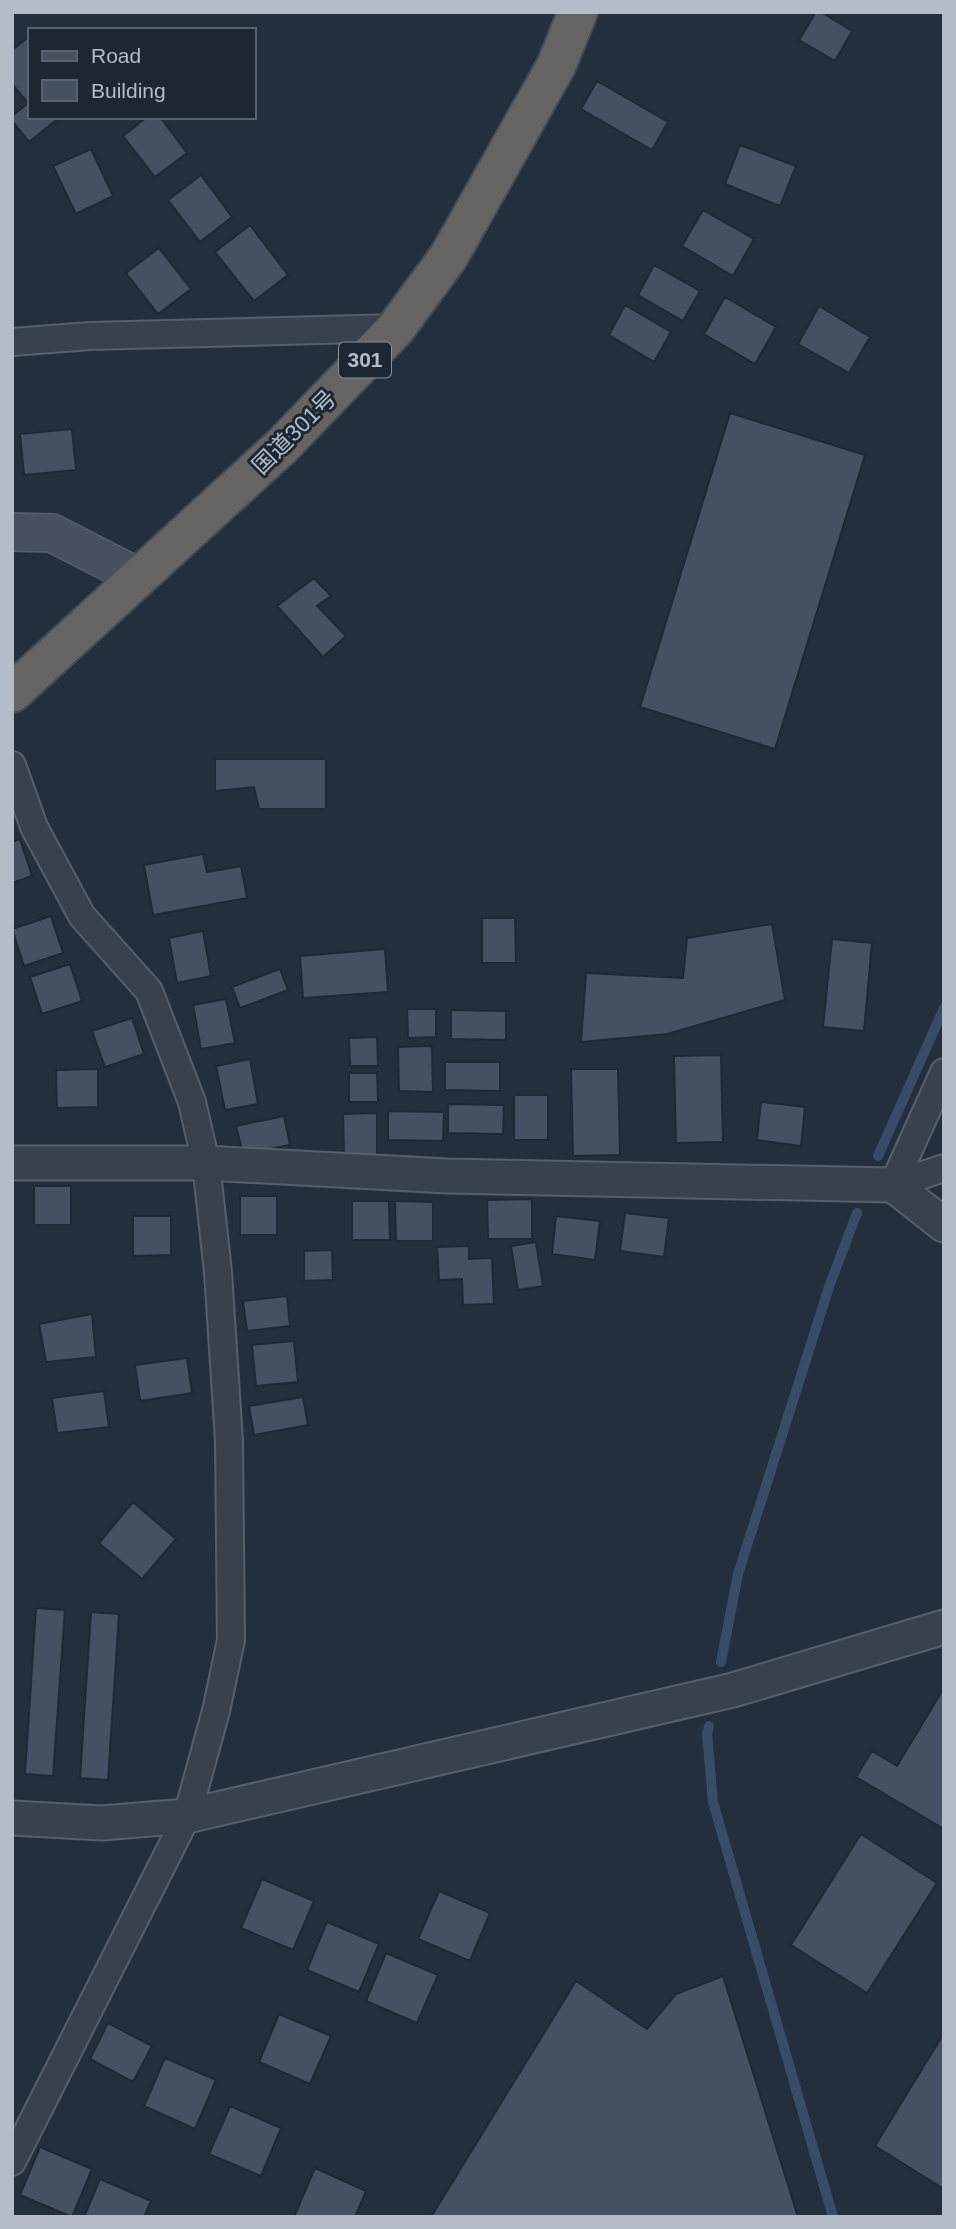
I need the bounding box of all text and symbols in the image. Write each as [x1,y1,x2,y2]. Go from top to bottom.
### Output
legend [28,28,256,119]
text: Road [91,44,141,67]
text: Building [91,79,166,102]
road number: 301 [339,342,391,378]
street label: 国道301号 [247,385,341,479]

